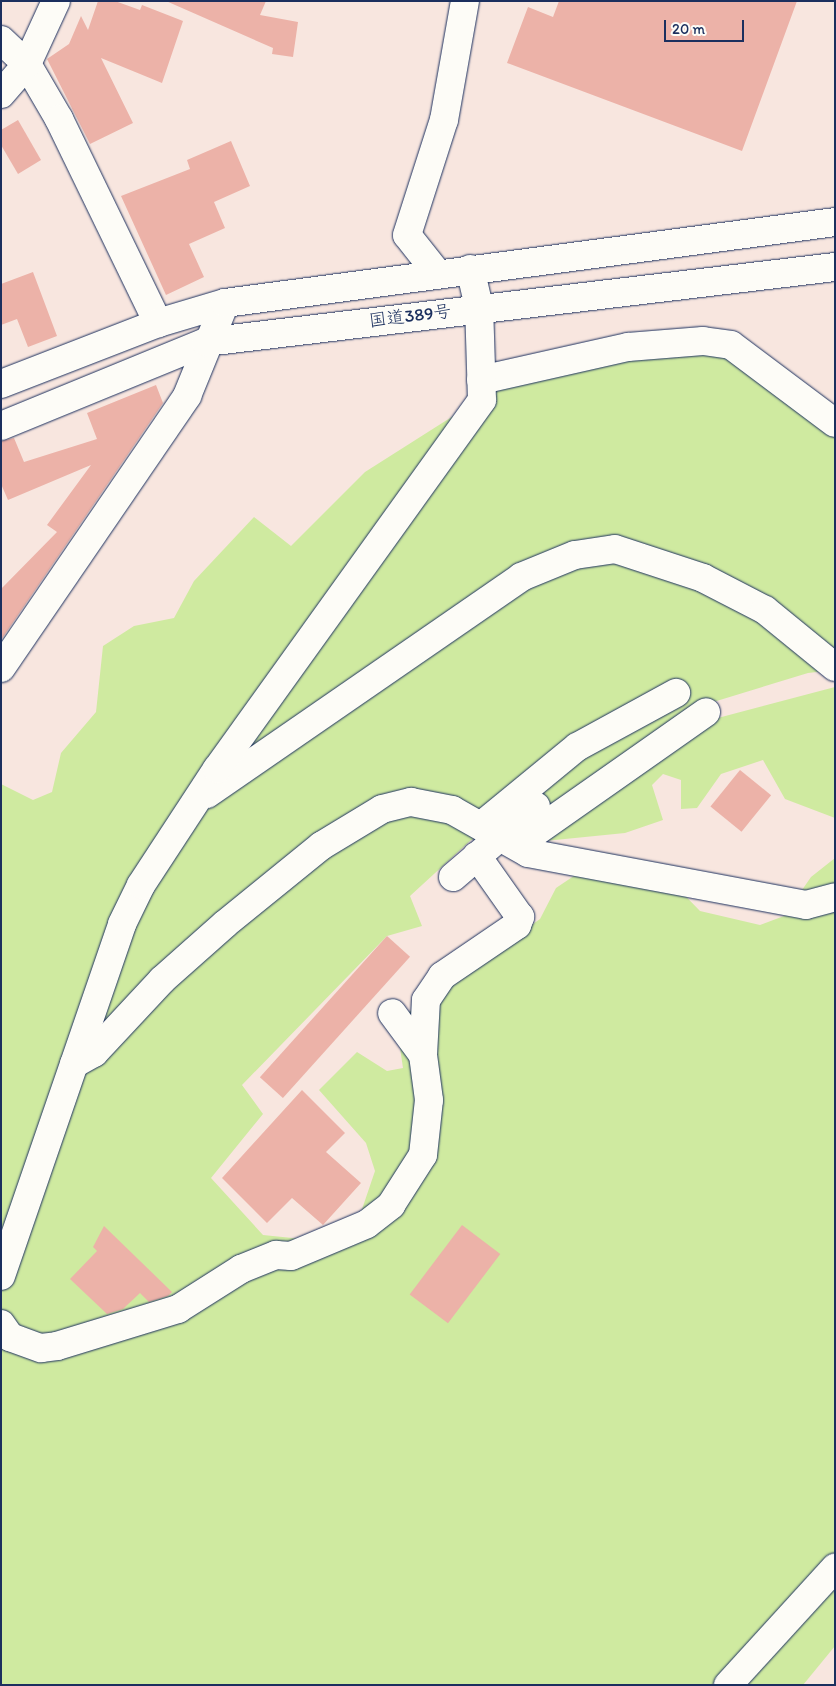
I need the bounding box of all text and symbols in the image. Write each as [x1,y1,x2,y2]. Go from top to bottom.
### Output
scale bar [666,10,746,42]
text: 20 m [672,20,705,38]
street label: 国道389号 [367,300,453,332]

